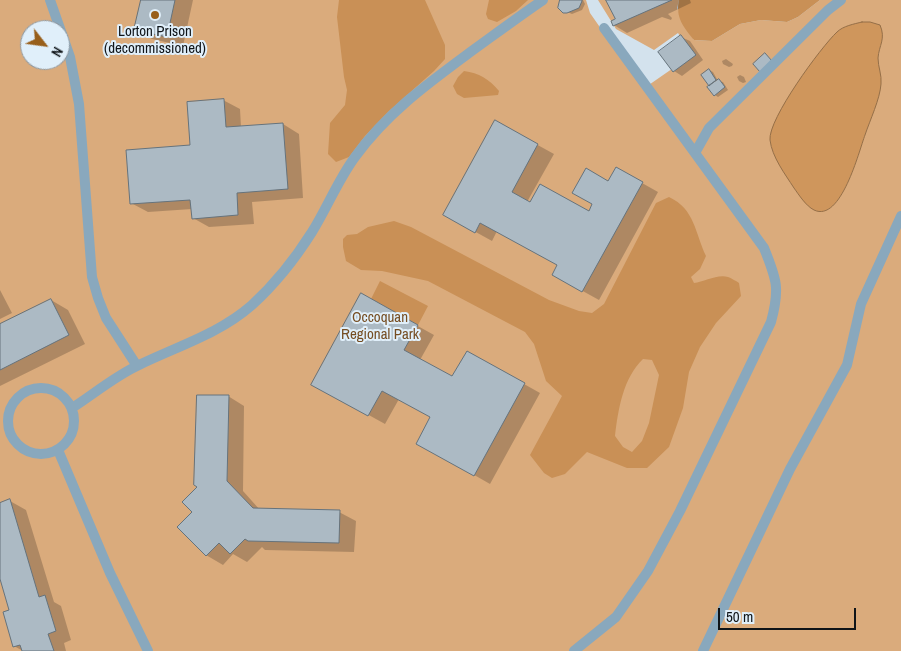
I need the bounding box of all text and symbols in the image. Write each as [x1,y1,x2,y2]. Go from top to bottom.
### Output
marker: Lorton Prison (decommissioned) [149,9,161,21]
north arrow [20,20,70,70]
place label: Lorton Prison (decommissioned) [104,23,206,58]
text: N [47,44,67,60]
park label: Occoquan Regional Park [341,309,419,344]
scale bar [721,598,858,630]
text: 50 m [726,606,753,627]

